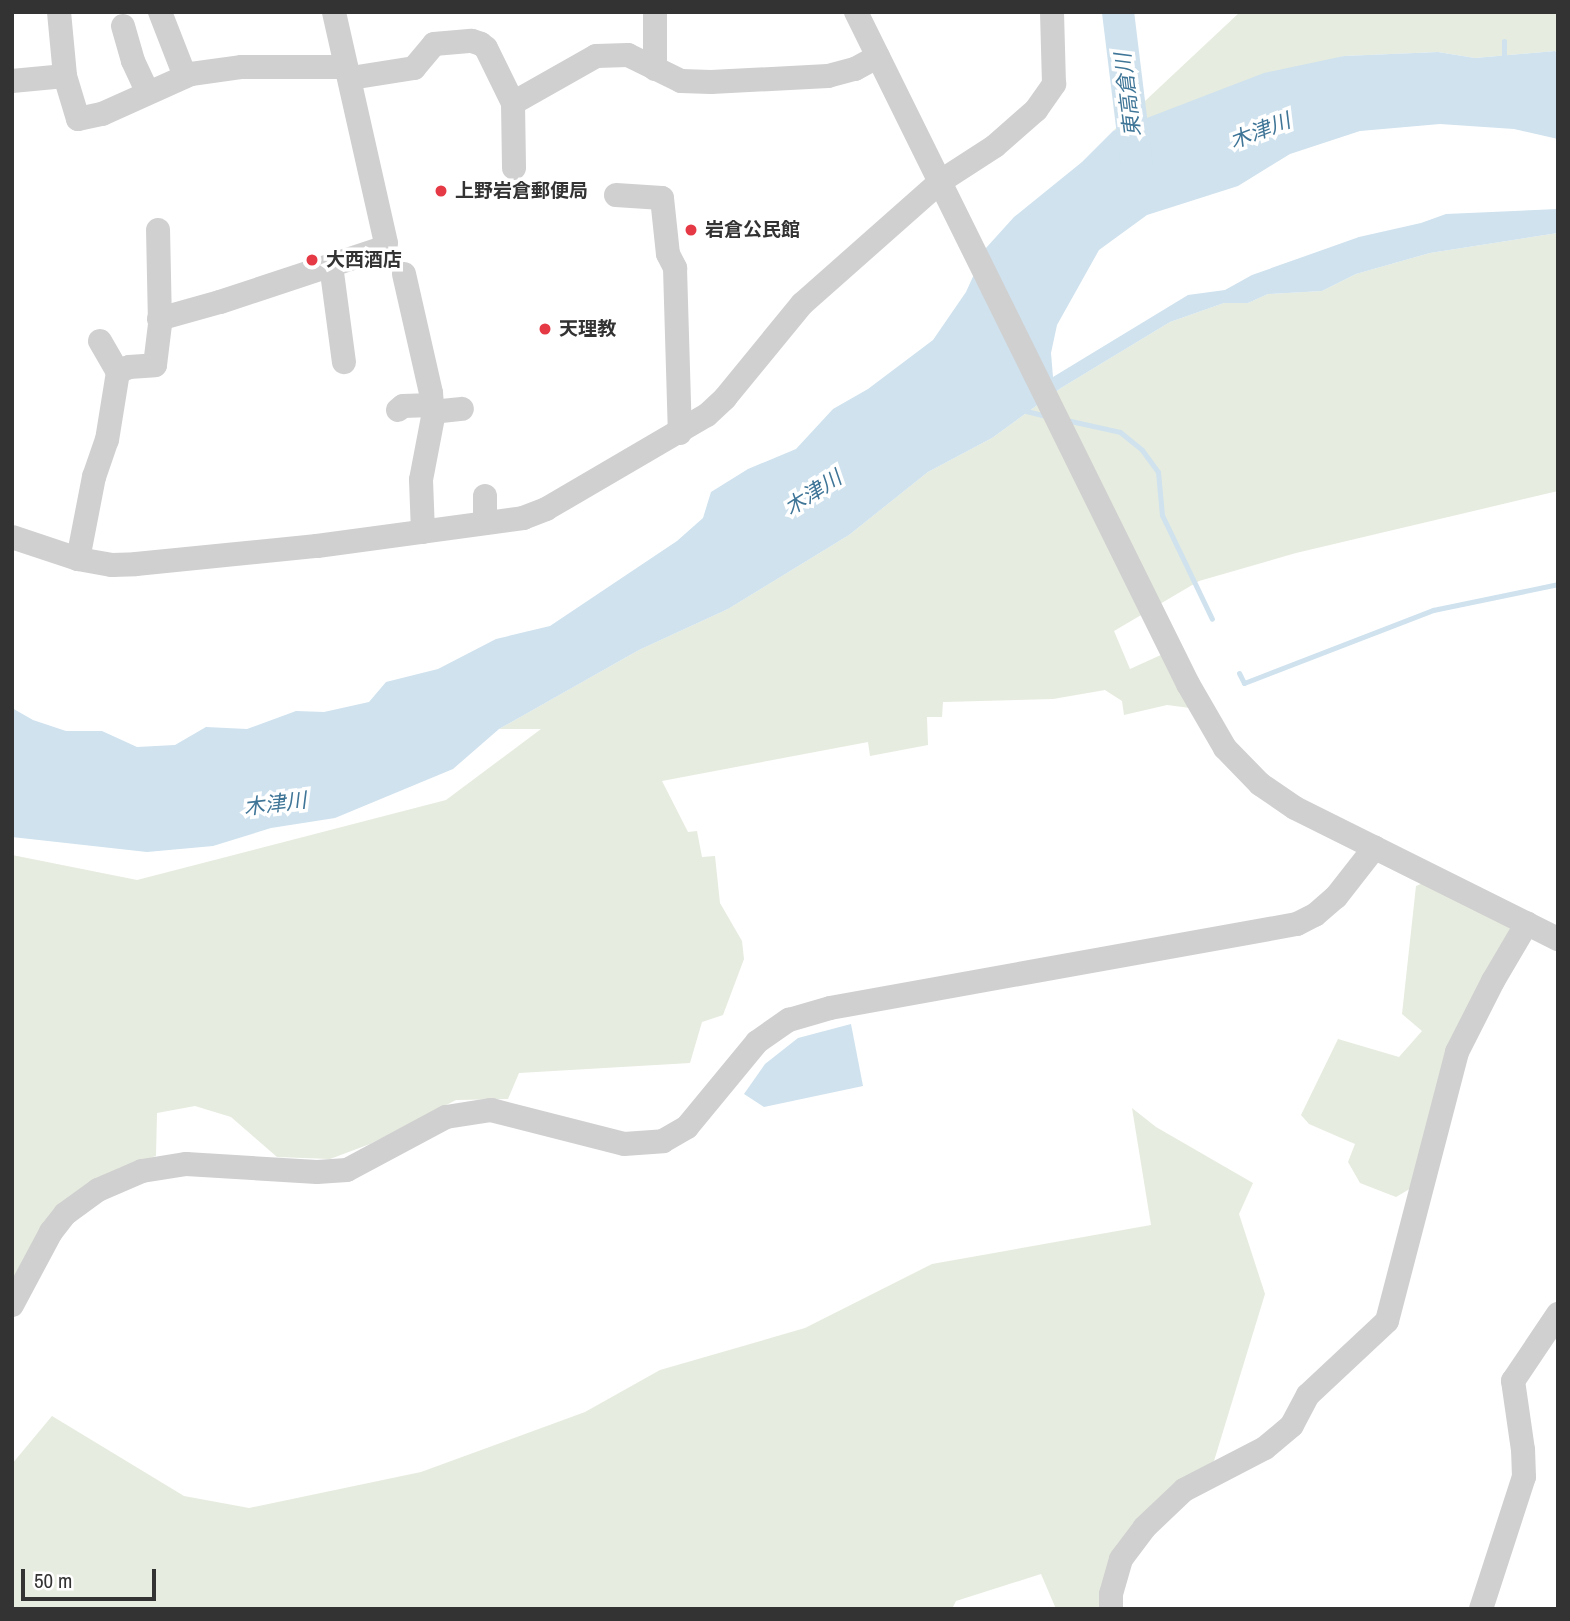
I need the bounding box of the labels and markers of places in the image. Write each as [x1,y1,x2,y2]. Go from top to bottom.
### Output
place label: 上野岩倉郵便局 [455,180,588,202]
marker: 上野岩倉郵便局 [433,183,449,199]
place label: 岩倉公民館 [705,219,800,241]
marker: 岩倉公民館 [683,222,699,238]
place label: 大西酒店 [326,249,402,271]
marker: 大西酒店 [304,252,320,268]
place label: 天理教 [559,318,616,340]
marker: 天理教 [537,321,553,337]

